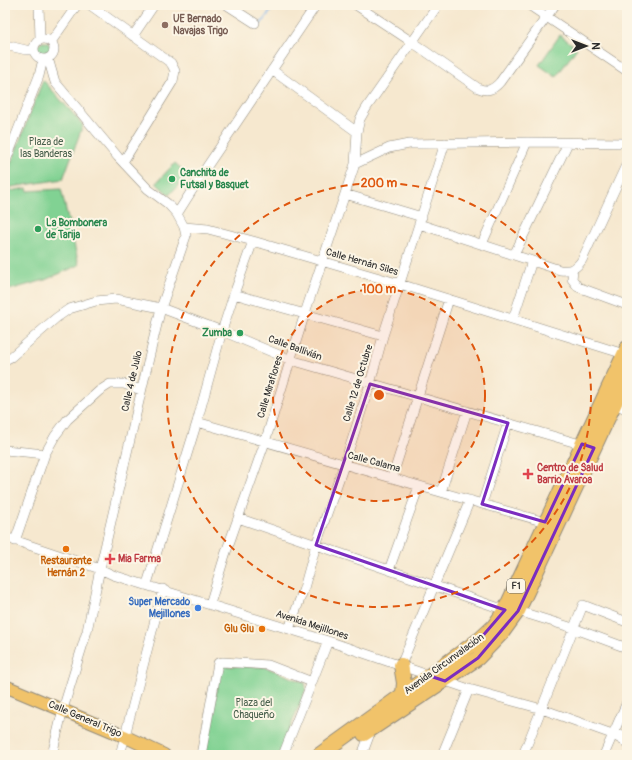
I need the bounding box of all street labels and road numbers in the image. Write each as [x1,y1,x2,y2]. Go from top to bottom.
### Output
street label: Calle Hernán Siles [324,246,400,278]
street label: Calle Ballivián [266,333,324,363]
street label: Calle 12 de Octubre [341,343,375,423]
street label: Calle 4 de Julio [119,349,145,413]
street label: Calle Miraflores [255,354,285,420]
street label: Calle Calama [346,449,402,475]
road number: F1 [507,579,525,593]
street label: Avenida Mejillones [274,608,350,643]
street label: Avenida Circunvalación [402,631,487,697]
street label: Calle General Trigo [47,698,124,740]

